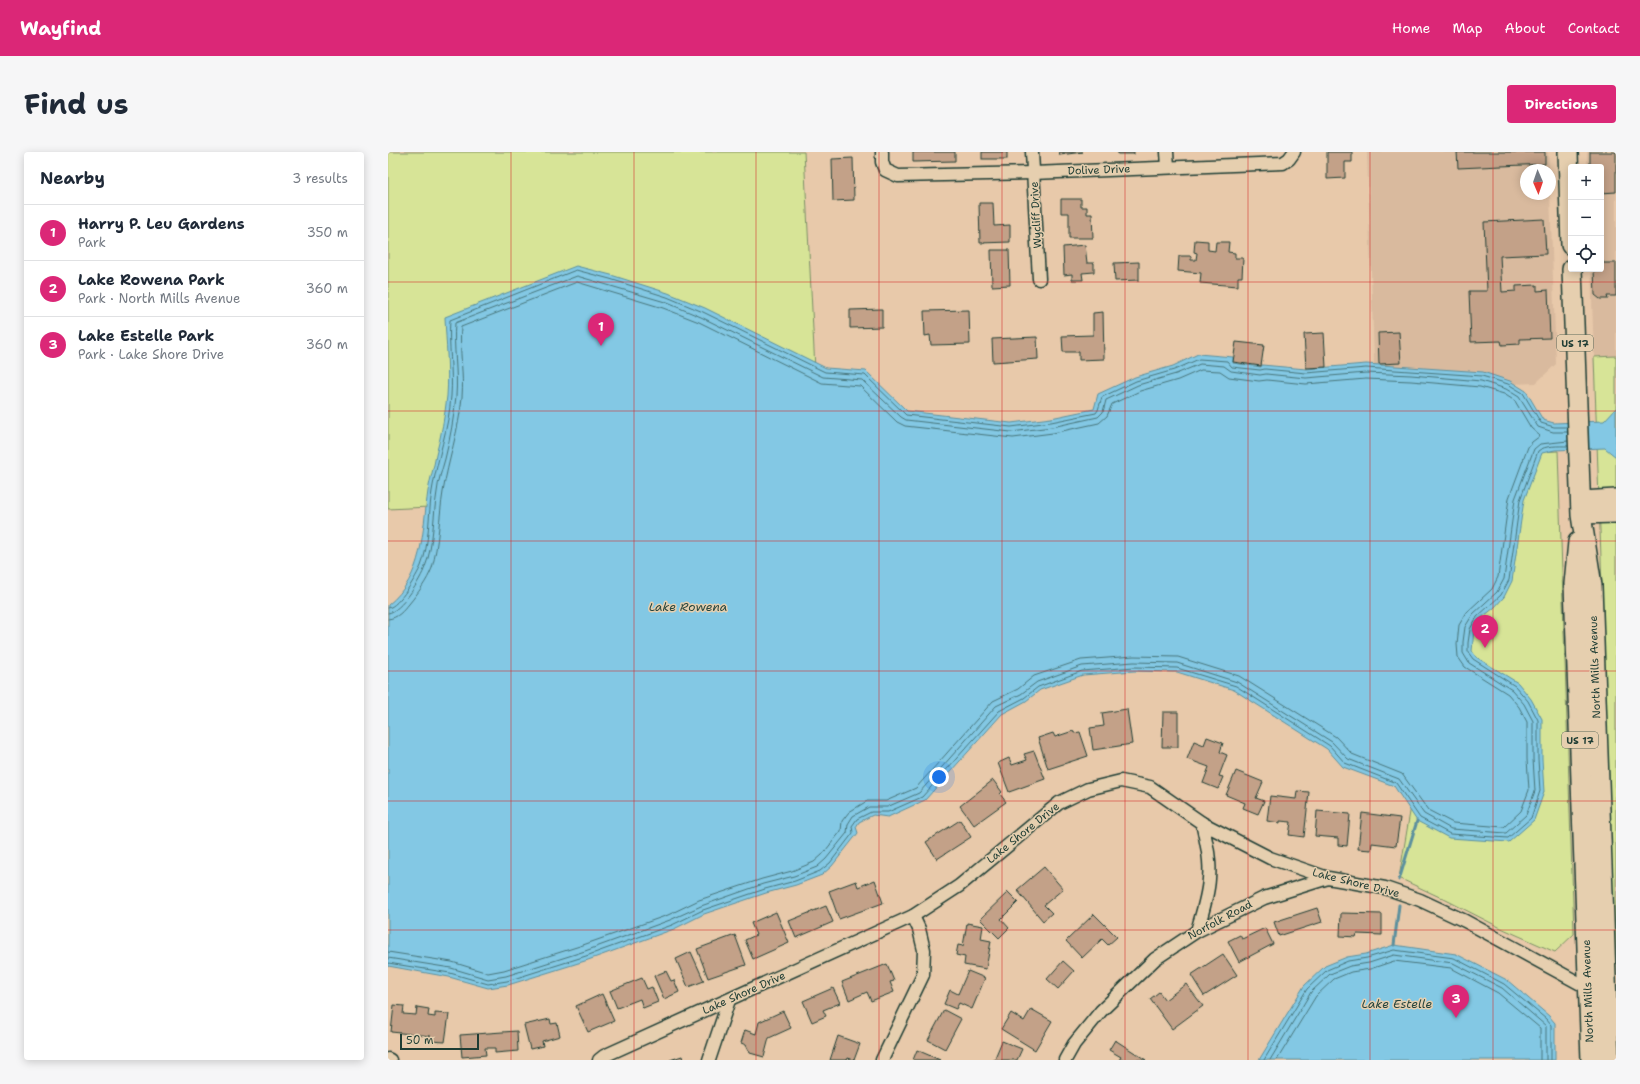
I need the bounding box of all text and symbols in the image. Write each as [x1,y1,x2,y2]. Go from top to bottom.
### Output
text: Wayfind [20,16,101,41]
text: Home [1392,19,1431,37]
text: Map [1453,19,1483,37]
text: About [1505,19,1546,37]
text: Contact [1568,19,1620,37]
text: Find us [24,85,129,123]
button: Directions [1507,85,1616,123]
street label: Dolive Drive [1067,161,1131,179]
north arrow [1520,164,1556,200]
map controls [1568,164,1604,272]
button: + [1568,164,1604,200]
text: Nearby [40,167,105,189]
text: 3 results [292,170,348,187]
street label: Wycliff Drive [1027,181,1045,249]
button: − [1568,200,1604,236]
text: Harry P. Leu Gardens [78,214,245,234]
text: 1 [50,224,56,241]
text: 350 m [307,224,348,241]
text: Park [78,234,106,251]
button: locate [1568,236,1604,272]
text: Lake Rowena Park [78,270,225,290]
text: 2 [48,280,58,297]
text: 360 m [306,280,348,297]
text: Park · North Mills Avenue [78,290,240,307]
pin: 1 [588,313,614,346]
text: Lake Estelle Park [78,326,214,346]
road number: US 17 [1557,335,1593,351]
text: 3 [48,336,58,353]
text: 360 m [306,336,348,353]
text: Park · Lake Shore Drive [78,346,224,363]
water label: Lake Rowena [649,599,727,615]
pin: 2 [1472,615,1498,648]
street label: North Mills Avenue [1586,615,1604,719]
road number: US 17 [1562,732,1598,748]
your location [929,767,949,787]
street label: Lake Shore Drive [983,799,1063,867]
street label: Lake Shore Drive [1311,865,1401,901]
street label: Norfolk Road [1185,897,1255,943]
street label: North Mills Avenue [1579,939,1597,1043]
street label: Lake Shore Drive [700,968,788,1018]
pin: 3 [1443,985,1469,1018]
water label: Lake Estelle [1362,996,1433,1012]
scale bar [400,1032,479,1051]
text: 50 m [406,1033,434,1048]

